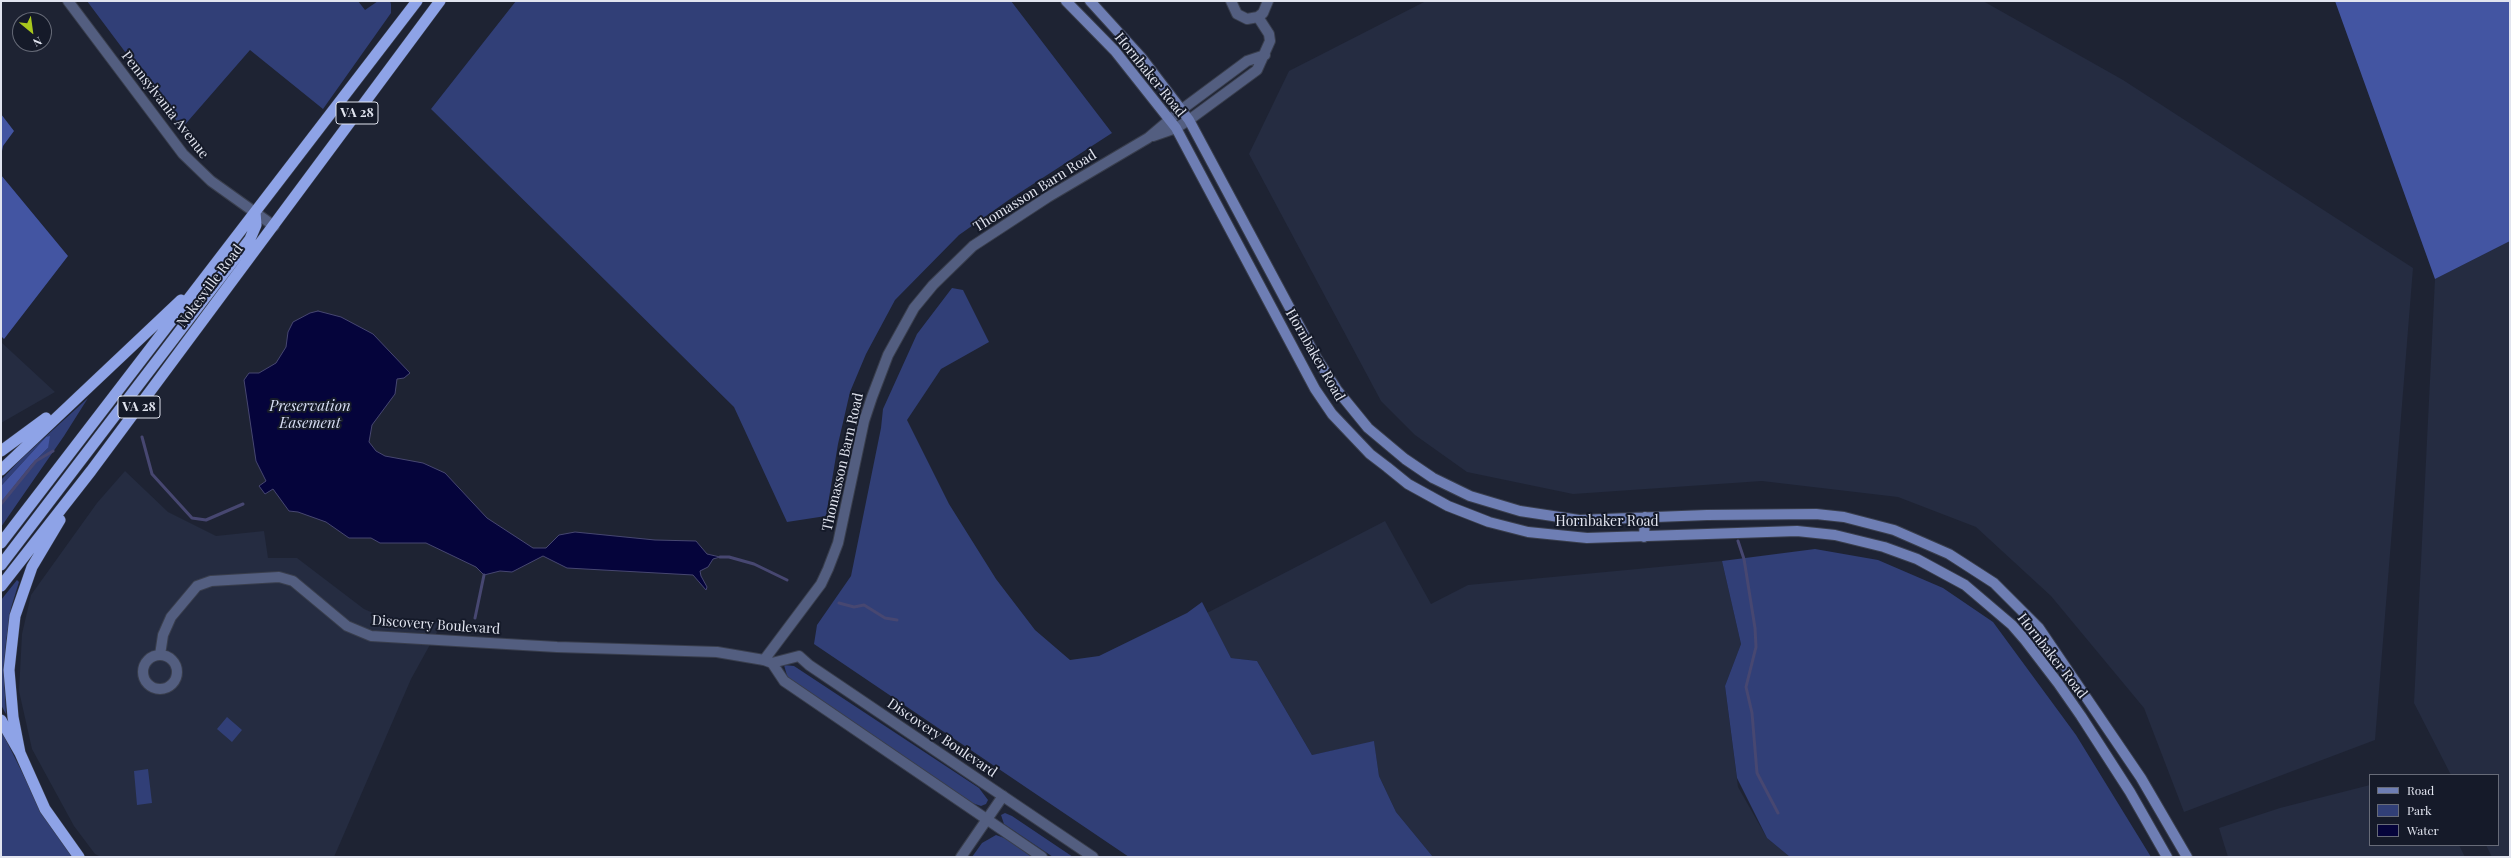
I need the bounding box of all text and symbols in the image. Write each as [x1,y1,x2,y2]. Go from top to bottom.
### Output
north arrow [12,12,52,52]
street label: Hornbaker Road [1111,30,1189,120]
text: N [30,34,45,51]
street label: Pennsylvania Avenue [118,48,212,162]
road number: VA 28 [336,102,378,124]
street label: Thomasson Barn Road [971,146,1099,236]
street label: Nokesville Road [173,241,247,331]
street label: Hornbaker Road [1282,306,1348,404]
street label: Thomasson Barn Road [819,391,867,533]
road number: VA 28 [118,396,160,418]
water label: Preservation Easement [269,397,351,432]
street label: Hornbaker Road [1555,514,1659,530]
street label: Hornbaker Road [2014,610,2090,702]
street label: Discovery Boulevard [371,612,501,638]
street label: Discovery Boulevard [884,695,1000,781]
legend [2369,774,2499,846]
text: Road [2407,782,2434,798]
text: Park [2407,802,2432,818]
text: Water [2407,822,2439,838]

